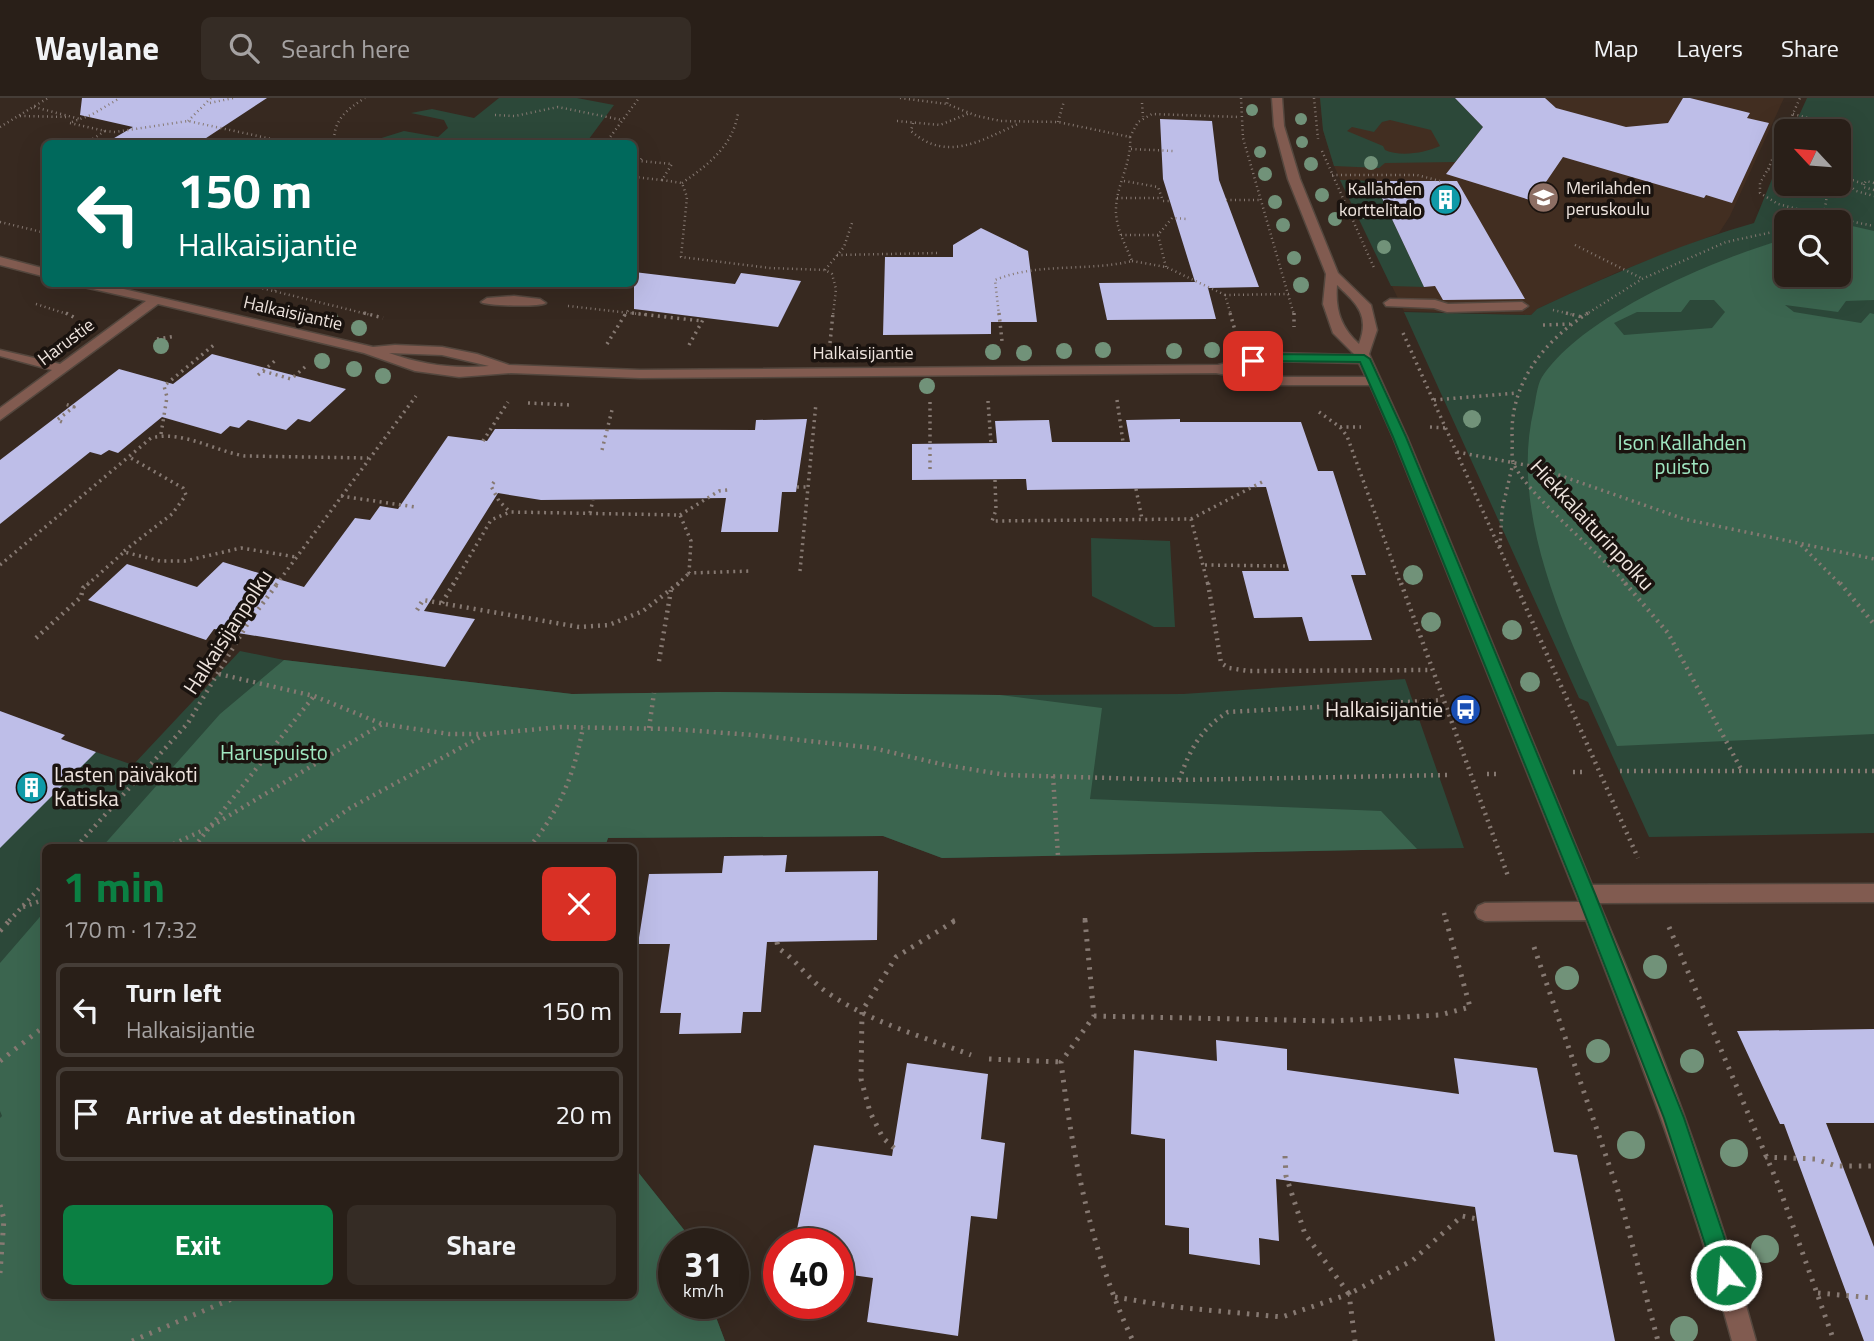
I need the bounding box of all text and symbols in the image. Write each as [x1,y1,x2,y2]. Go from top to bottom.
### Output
search box [201,17,691,80]
text: Waylane [35,23,159,73]
icon: search [225,29,263,67]
text: Search here [281,29,410,68]
text: Map [1594,30,1639,66]
text: Layers [1677,30,1743,66]
text: Share [1781,30,1839,66]
north arrow [1774,119,1852,196]
map controls [1774,119,1851,287]
text: 150 m [178,152,312,227]
icon: left [63,168,154,259]
place label: Merilahden peruskoulu [1566,174,1651,222]
place label: Kallahden korttelitalo [1339,175,1422,223]
school or university icon: Merilahden peruskoulu [1526,181,1560,215]
building icon: Kallahden korttelitalo [1428,182,1462,216]
button: search [1774,210,1851,287]
text: Halkaisijantie [178,220,358,268]
street label: Halkaisijantie [241,288,345,337]
street label: Harustie [32,311,100,372]
pin [1223,331,1283,391]
street label: Halkaisijantie [812,339,914,366]
icon: arrive [1234,342,1272,380]
park label: Ison Kallahden puisto [1618,426,1746,482]
street label: Hiekkalaiturinpolku [1523,451,1662,597]
street label: Halkaisijanpolku [175,563,280,700]
place label: Halkaisijantie [1325,693,1443,725]
bus stop icon: Halkaisijantie [1449,693,1483,727]
park label: Haruspuisto [220,736,328,768]
place label: Lasten päiväkoti Katiska [54,758,198,814]
building icon: Lasten päiväkoti Katiska [14,770,48,804]
text: 1 min [63,854,165,918]
button: close [542,867,616,941]
text: 170 m · 17:32 [63,912,198,947]
text: Turn left [126,973,221,1012]
icon: left [67,991,105,1029]
text: 150 m [541,991,612,1030]
text: Halkaisijantie [126,1012,255,1047]
icon: arrive [67,1095,105,1133]
text: Arrive at destination [126,1095,356,1134]
text: 20 m [555,1095,612,1134]
button: Exit [63,1205,333,1285]
button: Share [347,1205,616,1285]
speed limit sign: 40 [763,1228,854,1319]
text: 31 [684,1237,723,1291]
position arrow [1689,1238,1763,1312]
text: km/h [683,1277,724,1304]

